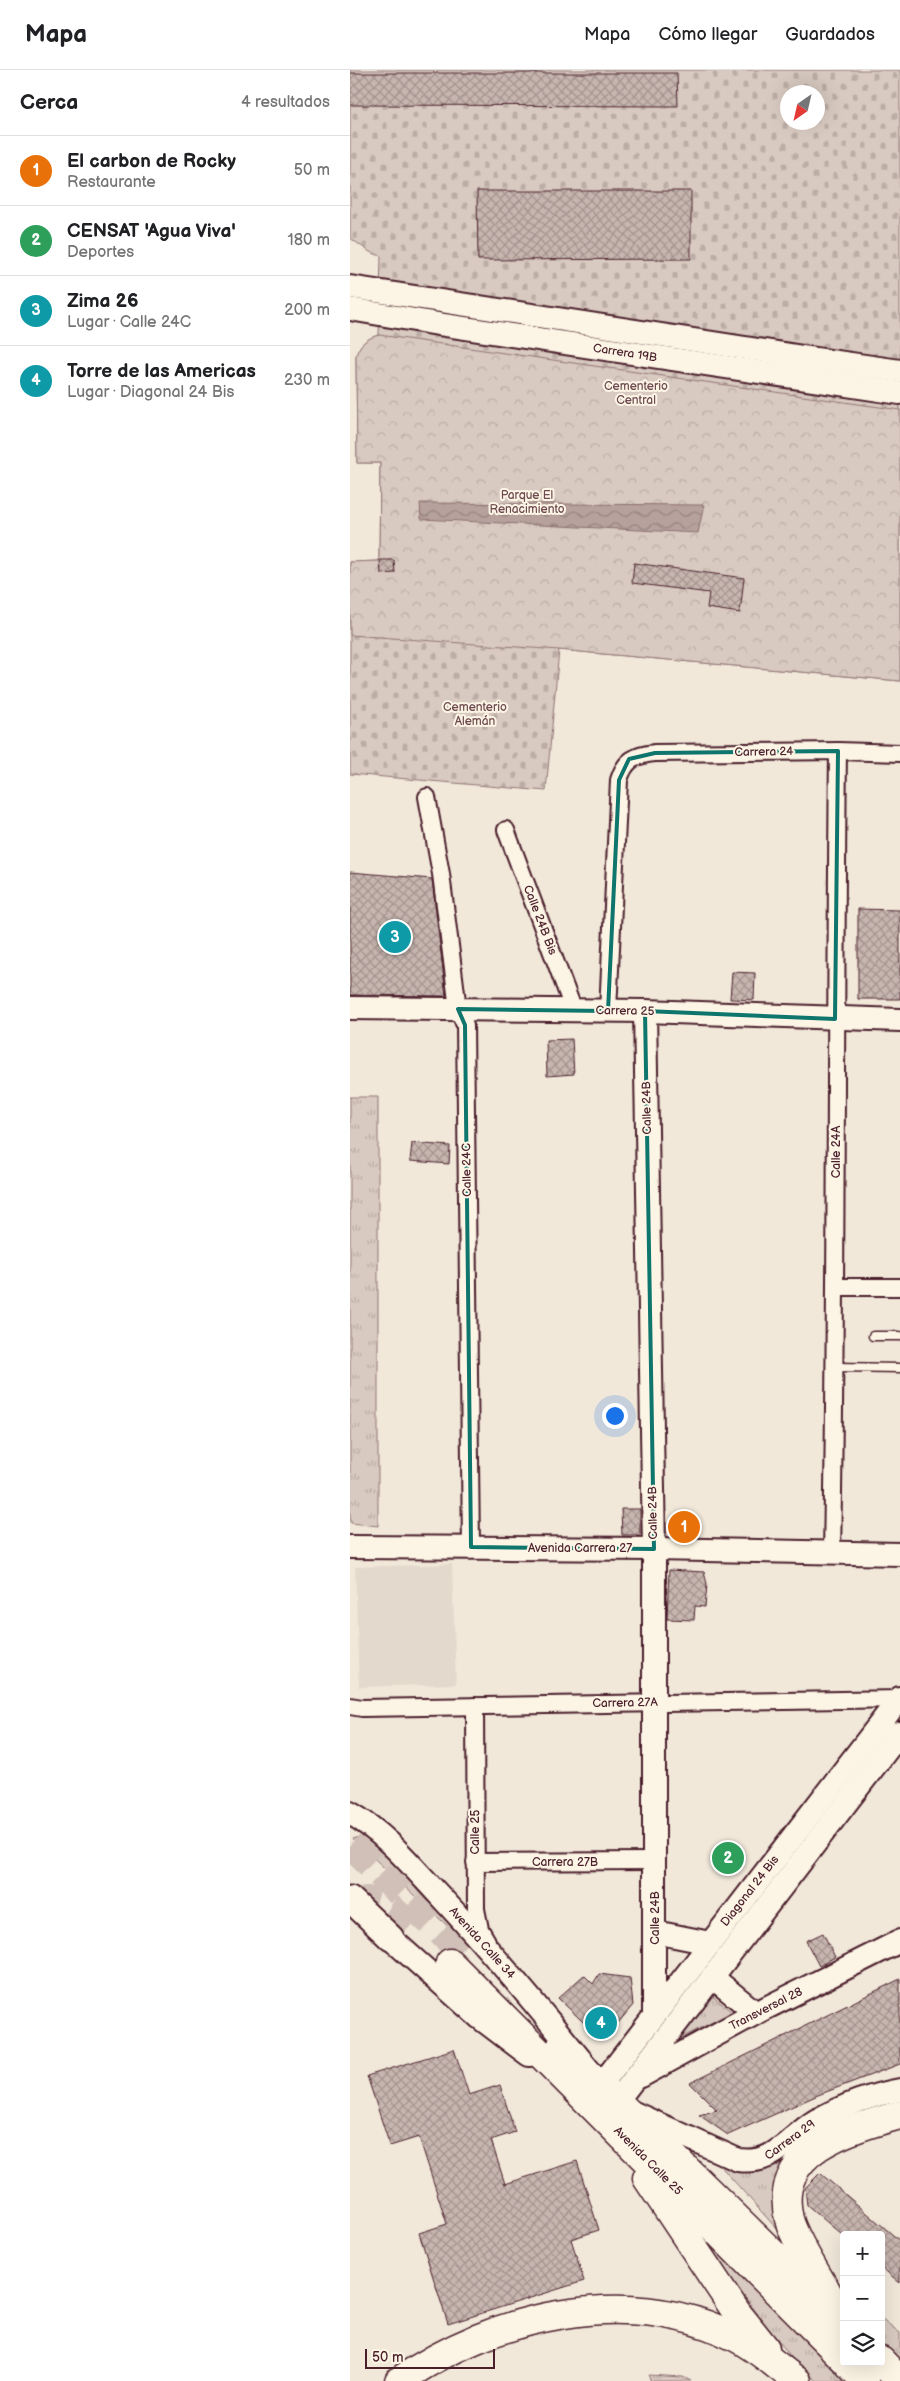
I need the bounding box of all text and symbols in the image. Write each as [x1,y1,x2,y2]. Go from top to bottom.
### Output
text: Mapa [25,20,87,49]
text: Mapa [584,24,630,45]
text: Cómo llegar [658,24,757,45]
text: Guardados [785,24,875,45]
north arrow [780,85,825,130]
text: Cerca [20,90,78,115]
text: 4 resultados [241,93,330,112]
text: El carbon de Rocky [67,150,236,173]
text: 1 [33,161,39,180]
text: 50 m [294,161,330,180]
text: Restaurante [67,173,156,192]
text: CENSAT 'Agua Viva' [67,220,236,243]
text: 2 [31,231,41,250]
text: 180 m [288,231,330,250]
text: Deportes [67,243,134,262]
text: Zima 26 [67,290,139,313]
text: 3 [31,301,41,320]
text: 200 m [284,301,330,320]
text: Lugar · Calle 24C [67,313,191,332]
street label: Carrera 19B [592,341,658,365]
text: Torre de las Americas [67,360,256,383]
text: 4 [31,371,41,390]
text: 230 m [284,371,330,390]
park label: Cementerio Central [604,379,668,408]
text: Lugar · Diagonal 24 Bis [67,383,234,402]
park label: Parque El Renacimiento [489,488,565,517]
park label: Cementerio Alemán [443,700,507,729]
street label: Carrera 24 [734,744,794,760]
street label: Calle 24B Bis [520,883,560,957]
pin: 3 [379,918,411,956]
street label: Carrera 25 [595,1003,655,1019]
street label: Calle 24B [639,1081,655,1135]
street label: Calle 24A [829,1125,844,1178]
street label: Calle 24C [459,1143,475,1197]
your location [602,1403,628,1429]
street label: Calle 24B [645,1486,661,1540]
pin: 1 [668,1508,700,1546]
street label: Avenida Carrera 27 [528,1541,632,1556]
street label: Carrera 27A [592,1695,658,1711]
street label: Calle 25 [468,1809,483,1854]
pin: 2 [712,1839,744,1877]
street label: Diagonal 24 Bis [718,1853,782,1929]
street label: Carrera 27B [532,1855,598,1870]
street label: Calle 24B [648,1891,663,1945]
street label: Avenida Calle 34 [446,1904,519,1983]
street label: Transversal 28 [727,1984,805,2034]
pin: 4 [585,2004,617,2042]
street label: Carrera 29 [762,2117,818,2163]
street label: Avenida Calle 25 [610,2123,686,2199]
map controls [840,2231,885,2366]
button: + [840,2231,885,2276]
button: − [840,2276,885,2321]
button: layers [840,2321,885,2366]
scale bar [365,2346,495,2369]
text: 50 m [372,2349,404,2366]

